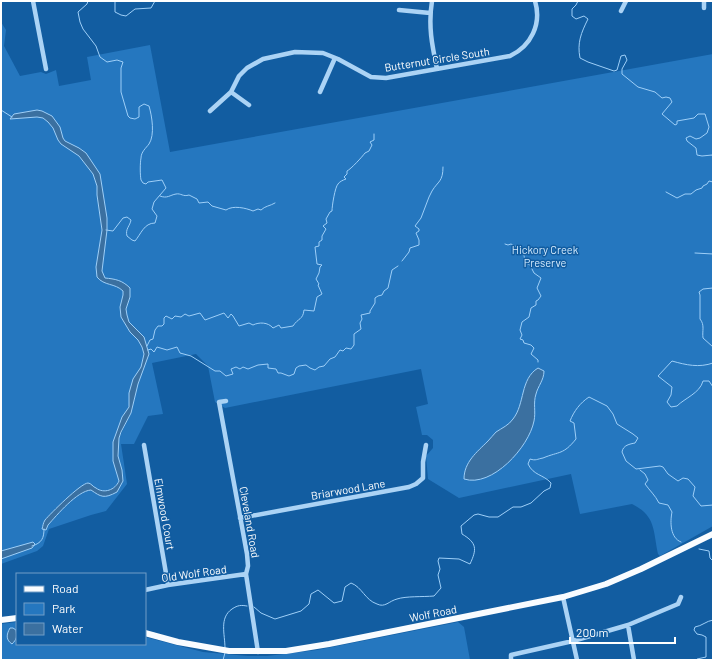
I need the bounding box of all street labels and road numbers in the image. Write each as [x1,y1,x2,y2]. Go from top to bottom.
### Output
street label: Butternut Circle South [383,44,491,74]
street label: Briarwood Lane [310,476,386,502]
street label: Elmwood Court [152,477,178,551]
street label: Cleveland Road [237,485,263,559]
street label: Old Wolf Road [161,562,227,584]
street label: Wolf Road [408,602,458,624]

